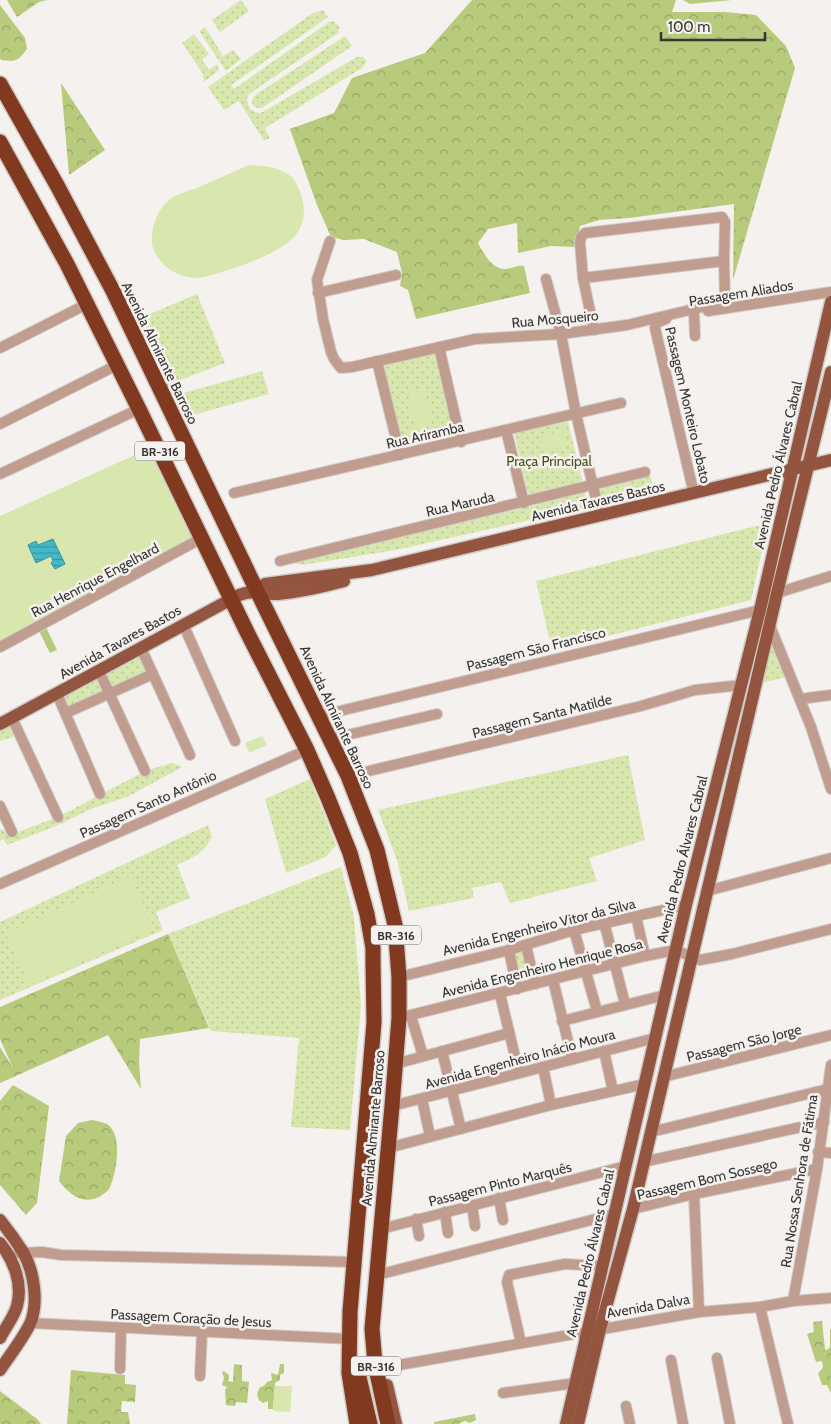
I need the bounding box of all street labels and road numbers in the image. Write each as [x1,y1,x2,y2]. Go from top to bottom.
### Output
street label: Passagem Aliados [688,276,795,310]
street label: Avenida Almirante Barroso [118,279,202,427]
street label: Rua Mosqueiro [511,306,600,332]
street label: Passagem Monteiro Lobato [661,325,715,485]
street label: Avenida Pedro Álvares Cabral [750,379,806,551]
street label: Rua Ariramba [384,417,466,453]
road number: BR-316 [135,442,185,461]
street label: Avenida Tavares Bastos [529,477,667,525]
street label: Rua Maruda [424,487,496,521]
street label: Rua Henrique Engelhard [28,539,162,621]
street label: Avenida Tavares Bastos [56,601,184,683]
street label: Passagem São Francisco [465,623,608,675]
street label: Avenida Almirante Barroso [296,642,378,792]
street label: Passagem Santa Matilde [470,690,614,742]
street label: Passagem Santo Antônio [77,766,219,842]
street label: Avenida Pedro Álvares Cabral [653,773,712,944]
street label: Avenida Engenheiro Vitor da Silva [441,894,638,960]
road number: BR-316 [371,926,421,944]
street label: Avenida Engenheiro Henrique Rosa [440,934,645,1002]
street label: Passagem São Jorge [685,1020,803,1066]
street label: Avenida Engenheiro Inácio Moura [423,1025,617,1093]
street label: Avenida Almirante Barroso [357,1049,389,1207]
street label: Rua Nossa Senhora de Fátima [776,1093,822,1269]
street label: Passagem Bom Sossego [635,1154,779,1204]
street label: Passagem Pinto Marquês [427,1157,574,1210]
street label: Avenida Pedro Álvares Cabral [562,1167,618,1339]
street label: Avenida Dalva [605,1290,691,1322]
street label: Passagem Coração de Jesus [110,1305,272,1331]
road number: BR-316 [351,1356,401,1375]

